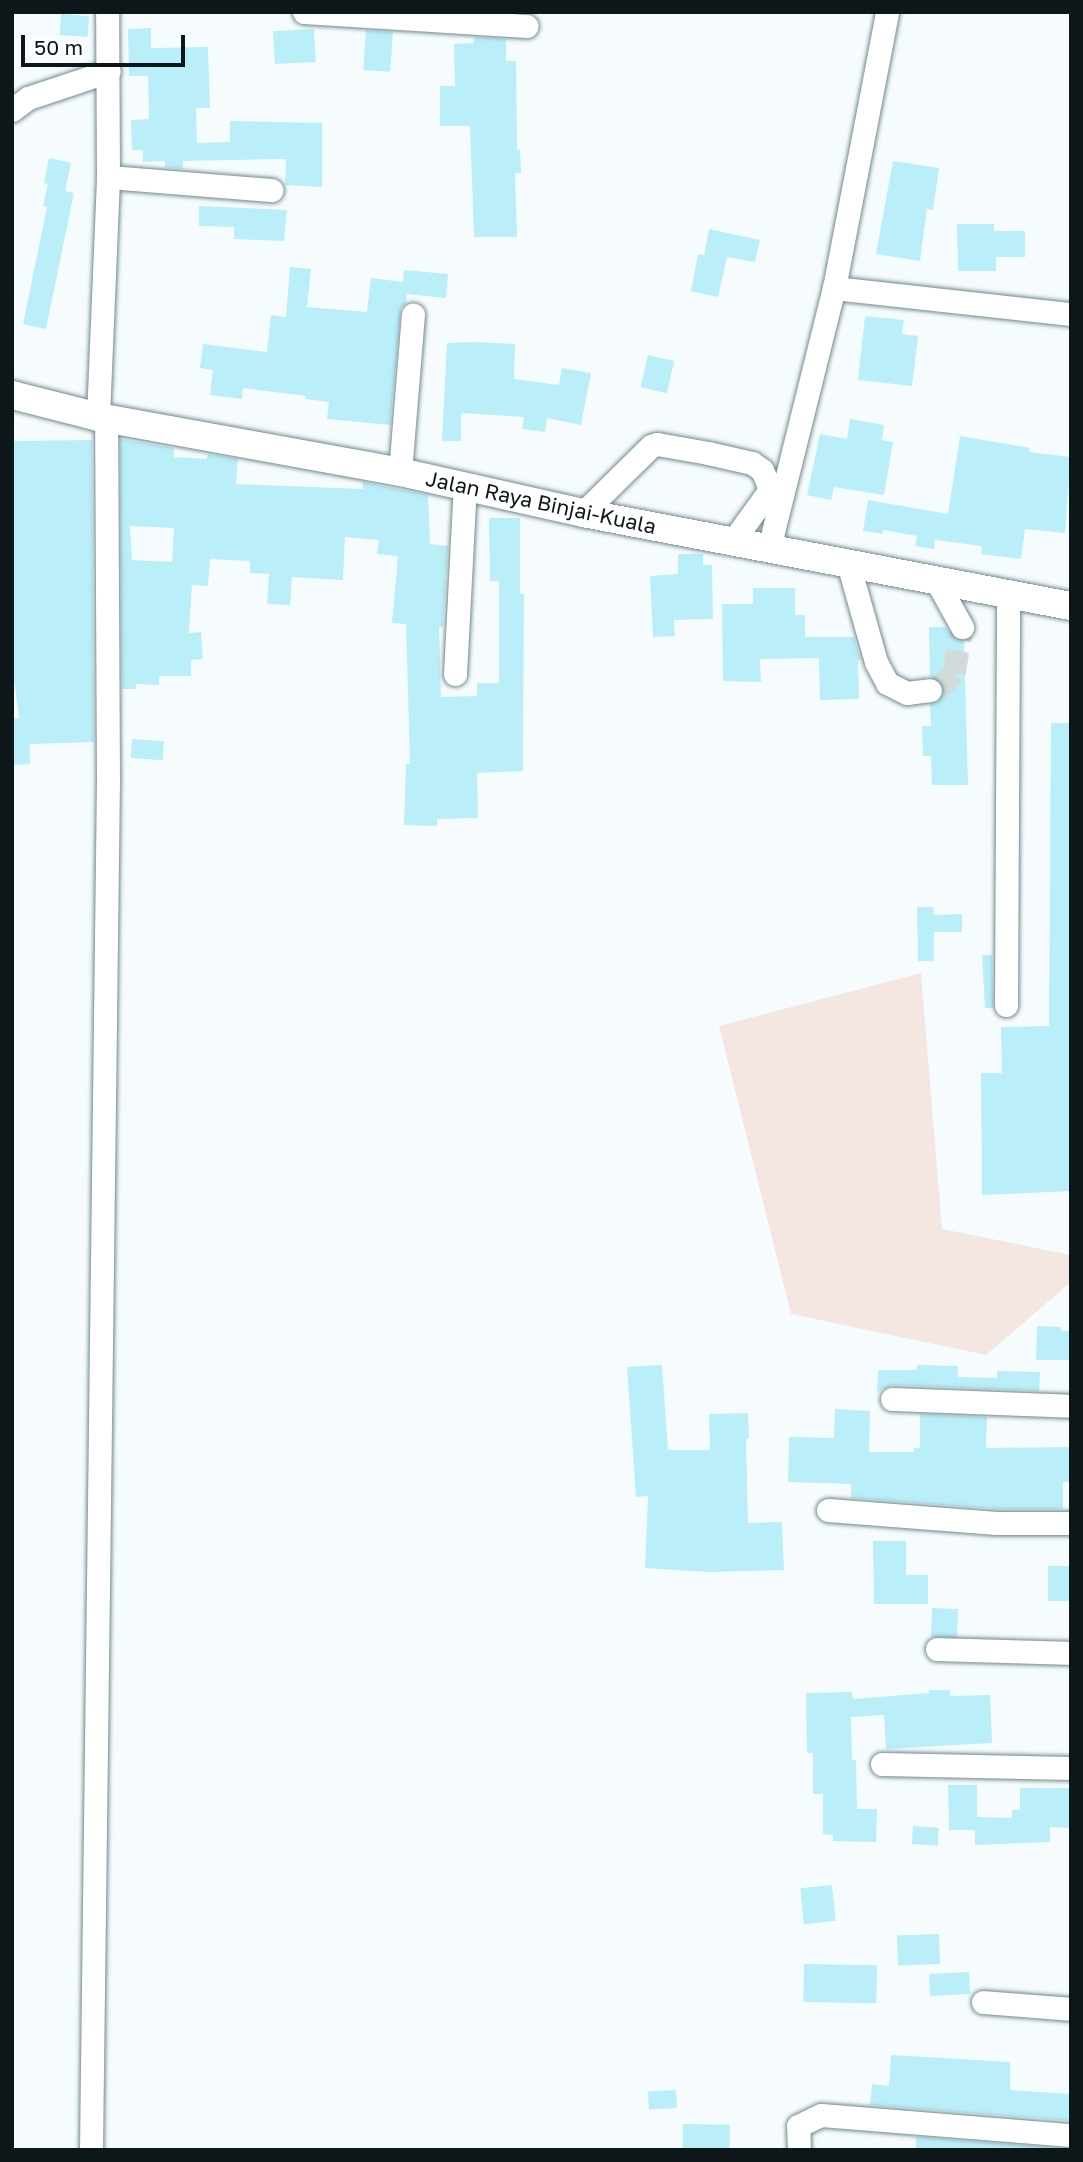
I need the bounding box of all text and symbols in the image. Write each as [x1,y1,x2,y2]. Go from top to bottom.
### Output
scale bar [24,21,189,65]
text: 50 m [34,34,83,60]
street label: Jalan Raya Binjai-Kuala [423,465,659,539]

